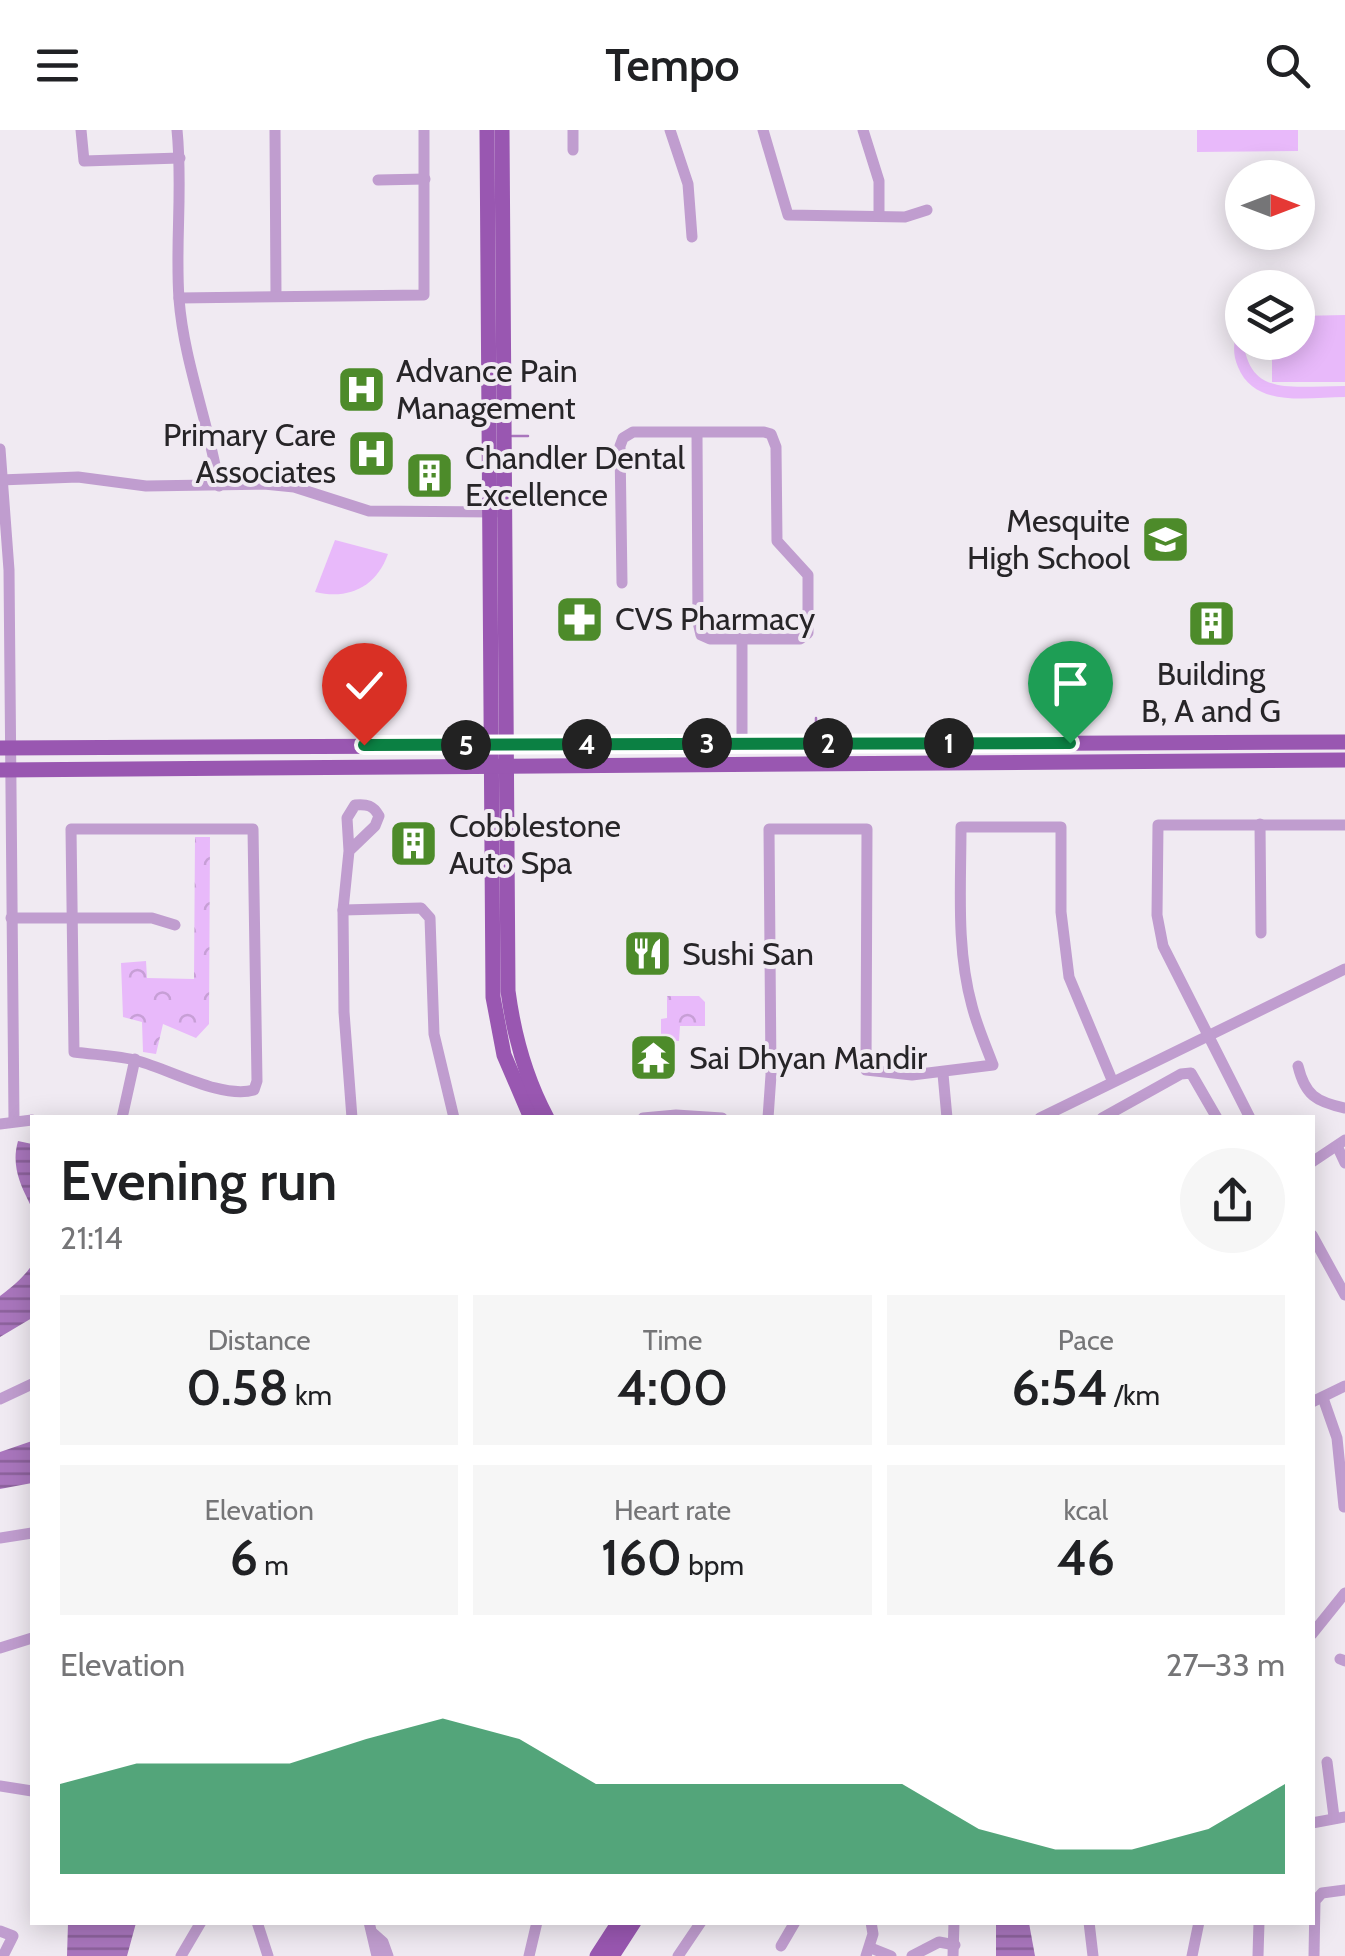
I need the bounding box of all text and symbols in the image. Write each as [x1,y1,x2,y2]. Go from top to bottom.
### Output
icon: menu [30,38,85,93]
text: Tempo [605,38,740,92]
icon: search [1260,38,1315,93]
north arrow [1225,160,1315,250]
map controls [1225,160,1315,360]
button: layers [1225,270,1315,360]
place label: Advance Pain Management [396,351,578,427]
hospital icon: Advance Pain Management [335,363,387,415]
place label: Primary Care Associates [163,415,336,491]
hospital icon: Primary Care Associates [345,427,397,479]
place label: Chandler Dental Excellence [465,438,685,514]
building icon: Chandler Dental Excellence [404,450,456,502]
place label: Mesquite High School [967,501,1130,577]
school or university icon: Mesquite High School [1139,513,1191,565]
pharmacy icon: CVS Pharmacy [554,593,606,645]
building icon: Building B, A and G [1185,598,1237,650]
place label: CVS Pharmacy [615,599,815,638]
pin [1028,641,1113,744]
pin [322,643,407,746]
place label: Building B, A and G [1141,654,1281,730]
icon: arrive [1043,656,1098,711]
icon: check [337,658,392,713]
pin: 3 [682,718,732,768]
pin: 2 [803,718,853,768]
pin: 1 [924,718,974,768]
pin: 4 [562,719,612,769]
pin: 5 [441,720,491,770]
text: 3 [699,726,715,760]
text: 2 [821,726,835,760]
text: 1 [944,726,954,760]
text: 4 [578,727,596,761]
text: 5 [458,728,474,762]
place label: Cobblestone Auto Spa [449,806,621,882]
building icon: Cobblestone Auto Spa [388,818,440,870]
restaurant icon: Sushi San [621,928,673,980]
place label: Sushi San [682,934,814,973]
temple icon: Sai Dhyan Mandir [628,1032,680,1084]
place label: Sai Dhyan Mandir [689,1038,928,1077]
text: Evening run [60,1147,337,1214]
button: share [1180,1148,1285,1253]
text: 21:14 [60,1218,123,1257]
text: Distance [208,1323,311,1357]
text: Time [643,1323,702,1357]
text: Pace [1058,1323,1114,1357]
text: 0.58 [186,1357,289,1418]
text: 4:00 [617,1357,728,1418]
text: 6:54 [1011,1357,1108,1418]
text: km [289,1378,332,1412]
text: /km [1108,1378,1160,1412]
text: Elevation [204,1493,314,1527]
text: Heart rate [614,1493,731,1527]
text: kcal [1063,1493,1108,1527]
text: 6 [230,1527,258,1588]
text: 160 [601,1527,682,1588]
text: 46 [1057,1527,1115,1588]
text: m [258,1548,289,1582]
text: bpm [682,1548,744,1582]
text: Elevation [60,1645,185,1684]
text: 27–33 m [1166,1645,1285,1684]

